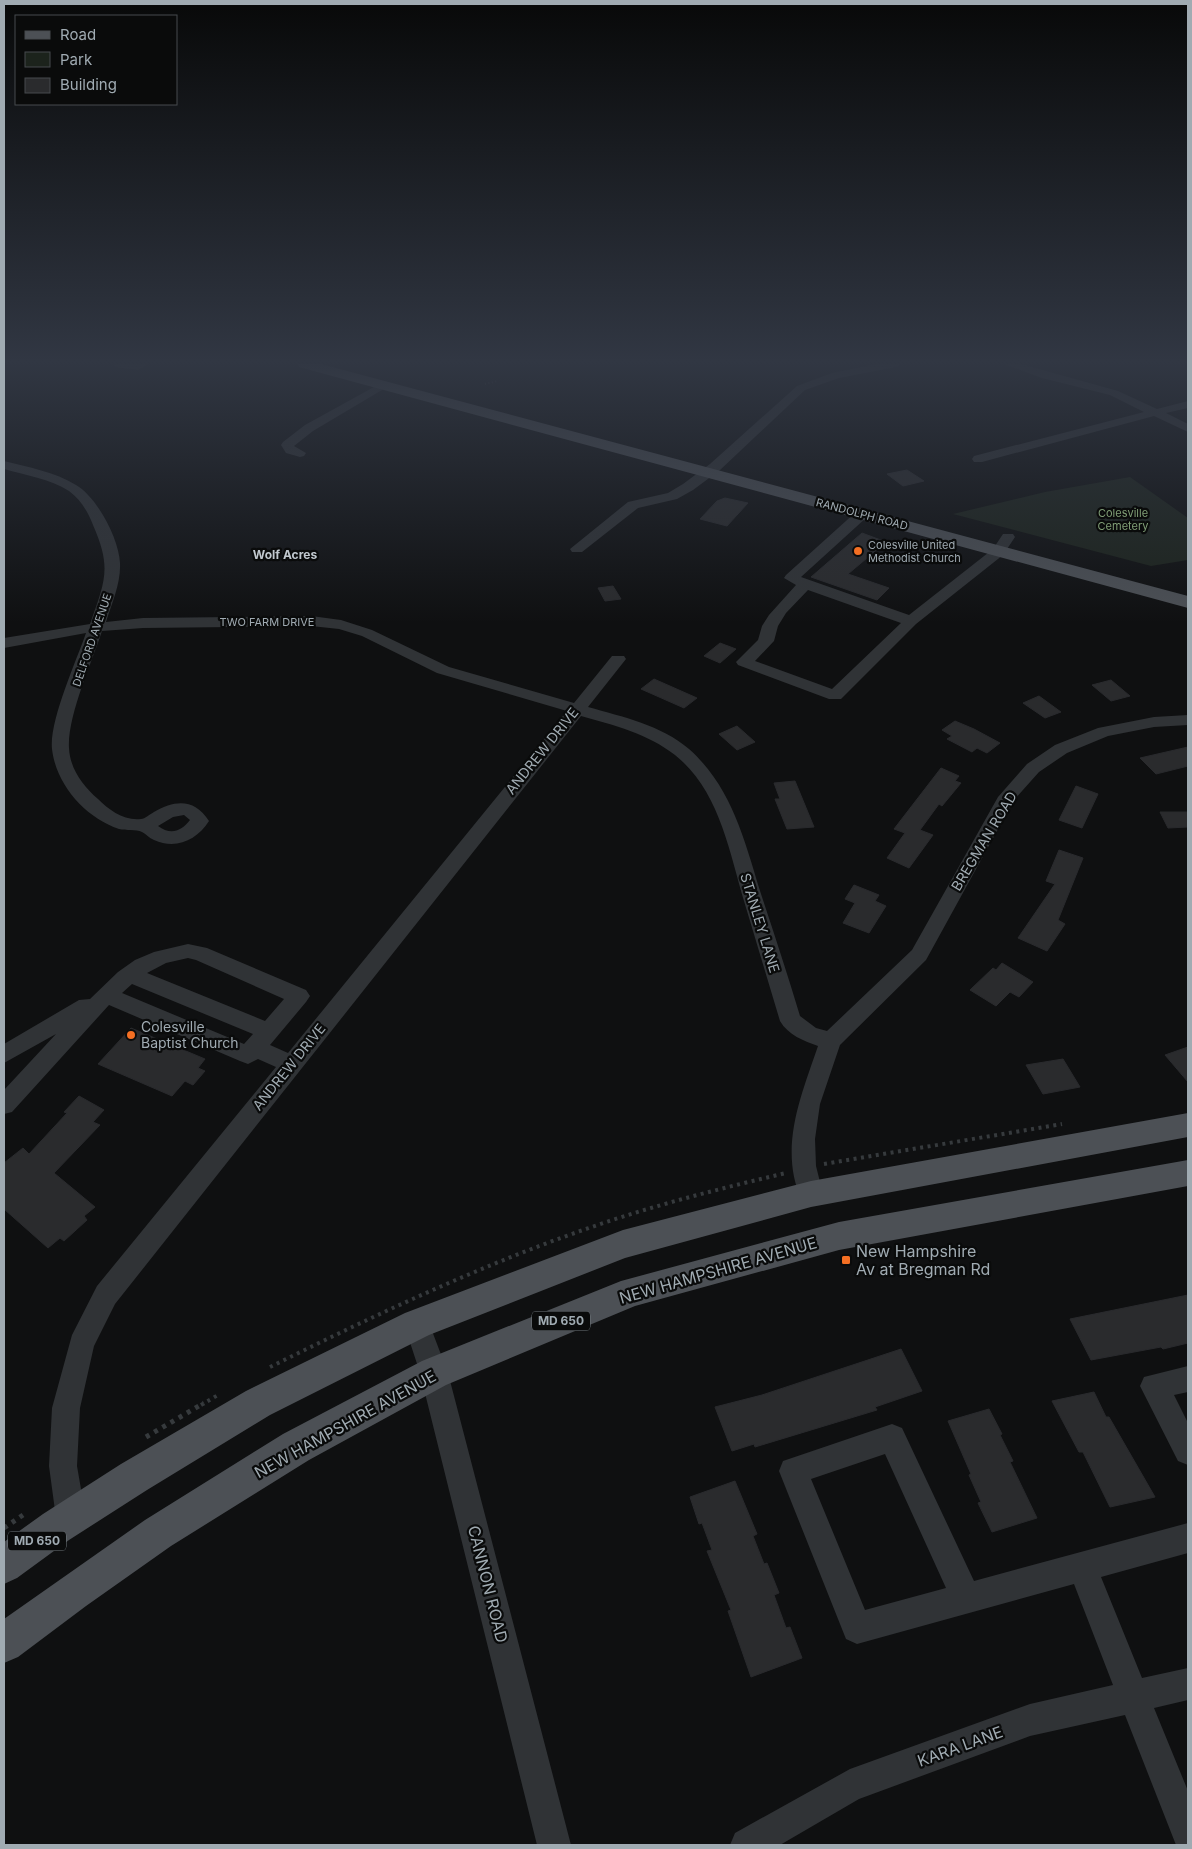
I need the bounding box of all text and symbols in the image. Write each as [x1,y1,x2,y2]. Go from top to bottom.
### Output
legend [15,15,178,105]
text: Road [60,25,96,44]
text: Park [60,50,93,69]
text: Building [60,75,117,94]
street label: RANDOLPH ROAD [815,495,909,533]
park label: Colesville Cemetery [1098,506,1148,533]
place label: Colesville United Methodist Church [868,538,961,565]
marker: Colesville United Methodist Church [852,545,864,557]
district label: Wolf Acres [253,547,317,562]
street label: DELFORD AVENUE [69,591,115,689]
street label: TWO FARM DRIVE [220,615,314,629]
street label: ANDREW DRIVE [502,704,582,797]
street label: BREGMAN ROAD [947,788,1020,893]
street label: STANLEY LANE [737,871,784,975]
place label: Colesville Baptist Church [141,1018,239,1051]
street label: ANDREW DRIVE [249,1020,329,1113]
marker: Colesville Baptist Church [125,1029,137,1041]
street label: NEW HAMPSHIRE AVENUE [617,1232,819,1308]
place label: New Hampshire Av at Bregman Rd [856,1241,990,1279]
marker: New Hampshire Av at Bregman Rd [840,1254,852,1266]
road number: MD 650 [532,1312,590,1330]
street label: NEW HAMPSHIRE AVENUE [251,1366,439,1482]
street label: CANNON ROAD [464,1523,512,1645]
road number: MD 650 [8,1532,66,1550]
street label: KARA LANE [915,1721,1005,1771]

